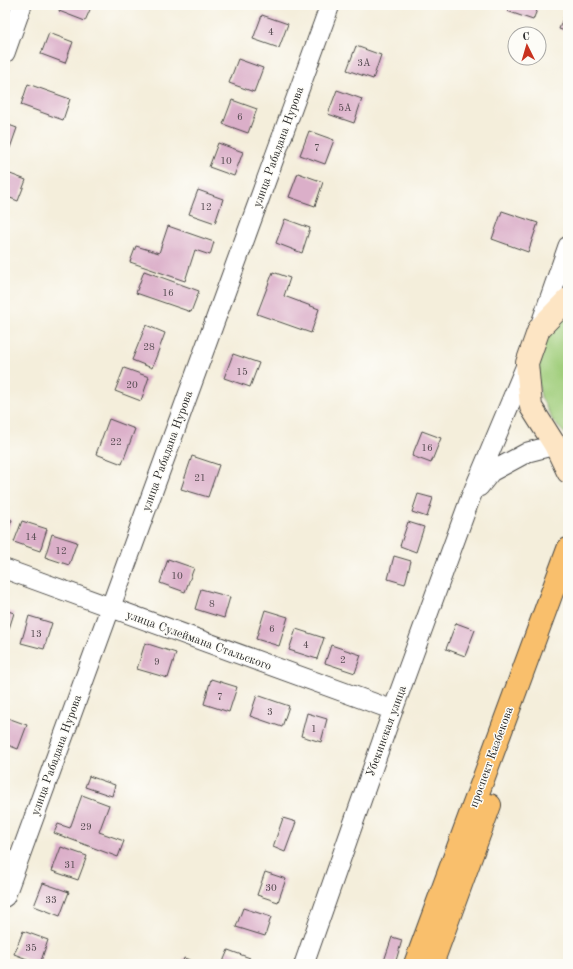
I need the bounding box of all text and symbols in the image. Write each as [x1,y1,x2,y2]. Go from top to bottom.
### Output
north arrow [507,26,547,66]
house number: 4 [268,27,274,37]
text: С [522,32,530,43]
house number: 3А [357,58,371,68]
street label: улица Рабадана Нурова [252,85,306,209]
house number: 5А [338,103,352,113]
house number: 6 [237,112,243,122]
house number: 7 [314,143,320,153]
house number: 10 [220,156,232,166]
house number: 12 [200,202,212,212]
house number: 16 [162,288,174,298]
house number: 28 [143,342,155,352]
house number: 15 [236,367,248,377]
house number: 20 [126,380,138,390]
street label: улица Рабадана Нурова [141,389,195,513]
house number: 22 [110,437,122,447]
house number: 16 [421,443,433,453]
house number: 21 [194,473,206,483]
house number: 14 [25,532,37,542]
house number: 12 [55,546,67,556]
house number: 10 [171,571,183,581]
house number: 8 [209,599,215,609]
street label: улица Сулеймана Стальского [124,609,273,673]
house number: 6 [269,624,275,634]
house number: 13 [30,629,42,639]
house number: 4 [303,640,309,650]
house number: 2 [340,655,346,665]
house number: 9 [154,657,160,667]
street label: Убекинская улица [365,684,409,779]
house number: 7 [217,692,223,702]
street label: улица Рабадана Нурова [30,693,84,817]
street label: проспект Казбекова [468,705,516,809]
house number: 3 [267,707,273,717]
house number: 1 [311,724,317,734]
house number: 29 [80,822,92,832]
house number: 31 [64,860,76,870]
house number: 30 [265,883,277,893]
house number: 33 [45,895,57,905]
house number: 35 [25,943,37,953]

